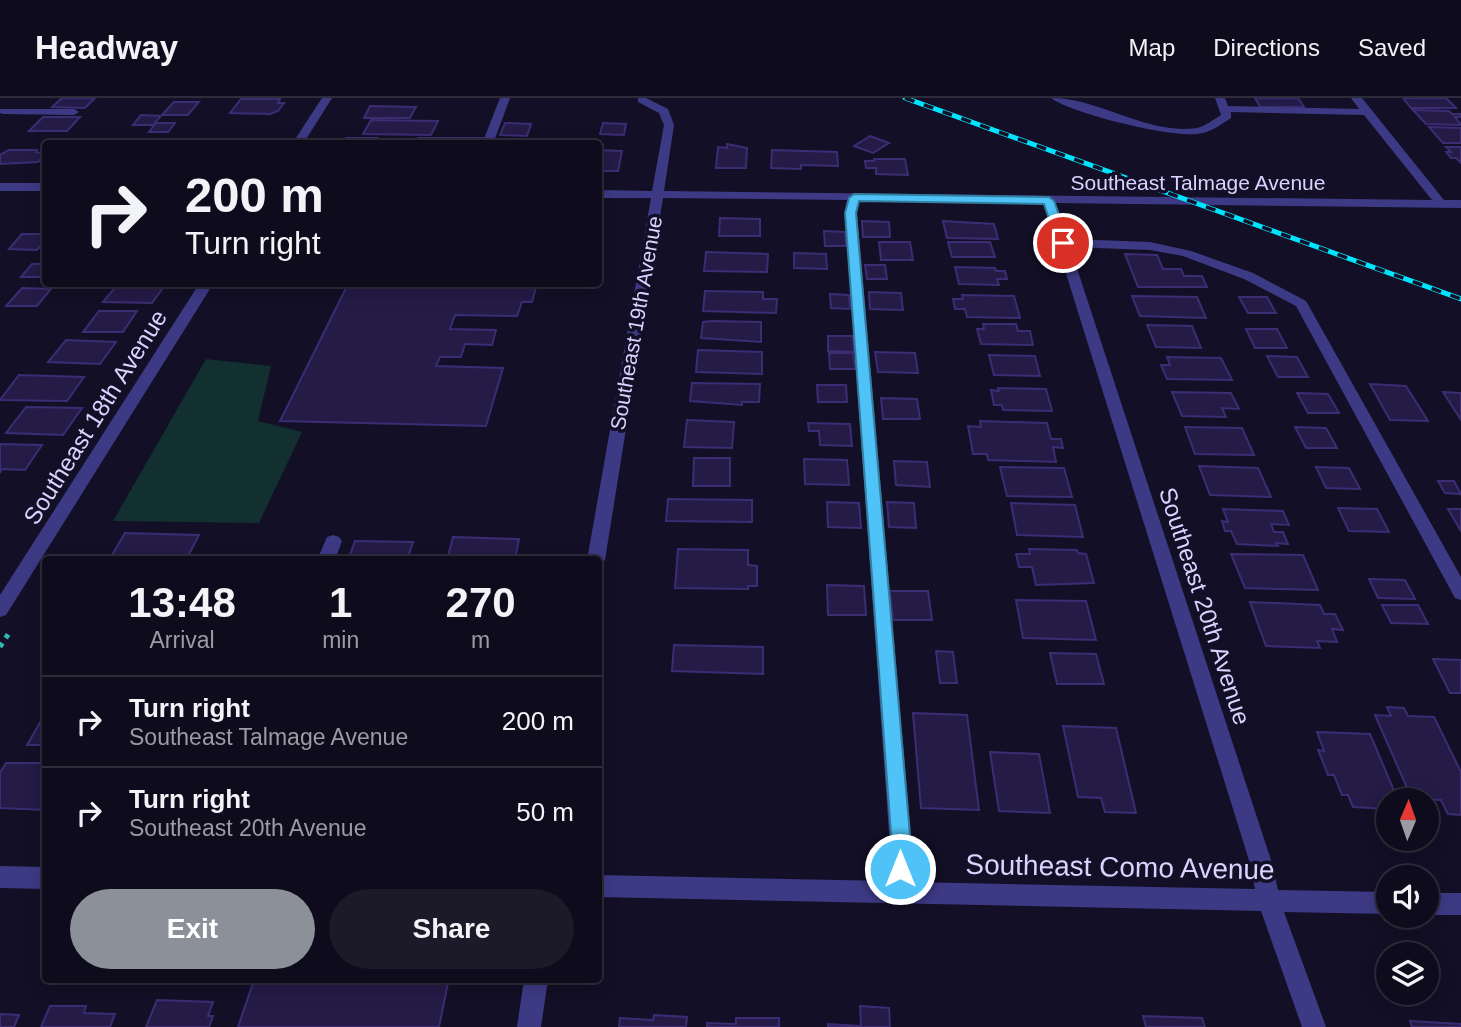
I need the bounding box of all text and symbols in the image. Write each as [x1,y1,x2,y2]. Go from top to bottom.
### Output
text: Headway [35,29,178,66]
text: Map [1129,34,1175,61]
text: Directions [1213,34,1320,61]
text: Saved [1358,34,1426,61]
icon: right [70,168,161,259]
text: 200 m [185,168,324,222]
street label: Southeast Talmage Avenue [1071,171,1325,194]
pin [1033,213,1093,273]
street label: Southeast 19th Avenue [606,214,666,432]
icon: arrive [1044,224,1082,262]
text: Turn right [185,225,321,261]
street label: Southeast 18th Avenue [18,305,172,529]
street label: Southeast 20th Avenue [1154,484,1256,728]
text: 13:48 [128,579,236,626]
text: 1 [329,579,352,626]
text: 270 [446,579,516,626]
text: Arrival [149,627,215,653]
text: min [322,627,359,653]
text: m [471,627,490,653]
text: Turn right [129,693,250,723]
icon: right [70,703,108,741]
text: 200 m [502,706,574,736]
text: Southeast Talmage Avenue [129,724,408,750]
text: Turn right [129,784,250,814]
north arrow [1376,788,1438,850]
map controls [1376,788,1439,1005]
icon: right [70,794,108,832]
text: 50 m [516,797,574,827]
text: Southeast 20th Avenue [129,815,366,841]
position arrow [863,832,937,906]
street label: Southeast Como Avenue [965,849,1275,885]
button: sound [1376,865,1439,928]
button: Exit [70,889,315,969]
button: Share [329,889,574,969]
button: layers [1376,942,1439,1005]

